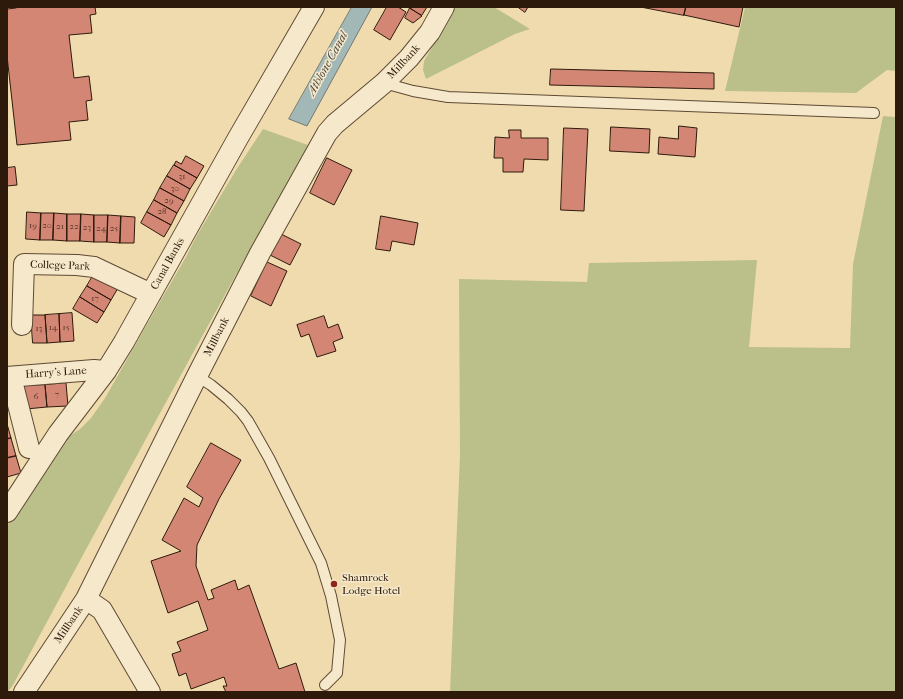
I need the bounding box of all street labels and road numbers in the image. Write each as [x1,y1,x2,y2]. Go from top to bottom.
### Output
street label: Millbank [385,42,423,82]
street label: Canal Banks [148,236,188,292]
street label: College Park [30,258,90,274]
street label: Millbank [202,315,232,359]
street label: Harry's Lane [25,364,87,382]
street label: Millbank [52,604,86,646]

